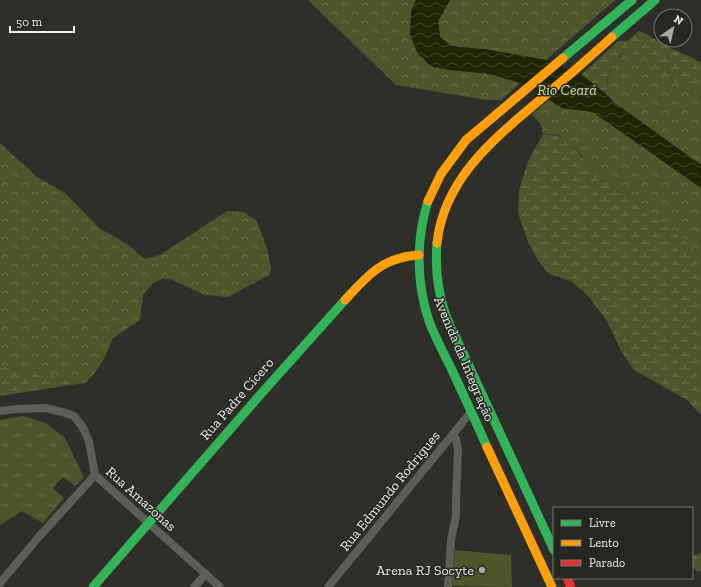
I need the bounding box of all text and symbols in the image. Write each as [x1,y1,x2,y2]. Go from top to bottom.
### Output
scale bar [10,8,74,34]
north arrow [653,8,693,48]
text: N [671,12,686,28]
text: 50 m [16,15,43,29]
water label: Rio Ceará [537,81,597,99]
street label: Avenida da Integração [430,294,498,424]
street label: Rua Padre Cícero [197,354,277,444]
street label: Rua Edmundo Rodrigues [336,427,444,555]
street label: Rua Amazonas [102,463,180,535]
legend [553,507,693,579]
text: Livre [589,516,616,530]
text: Lento [589,536,619,550]
text: Parado [589,556,625,570]
place label: Arena RJ Socyte [376,562,474,579]
marker: Arena RJ Socyte [477,565,487,575]

